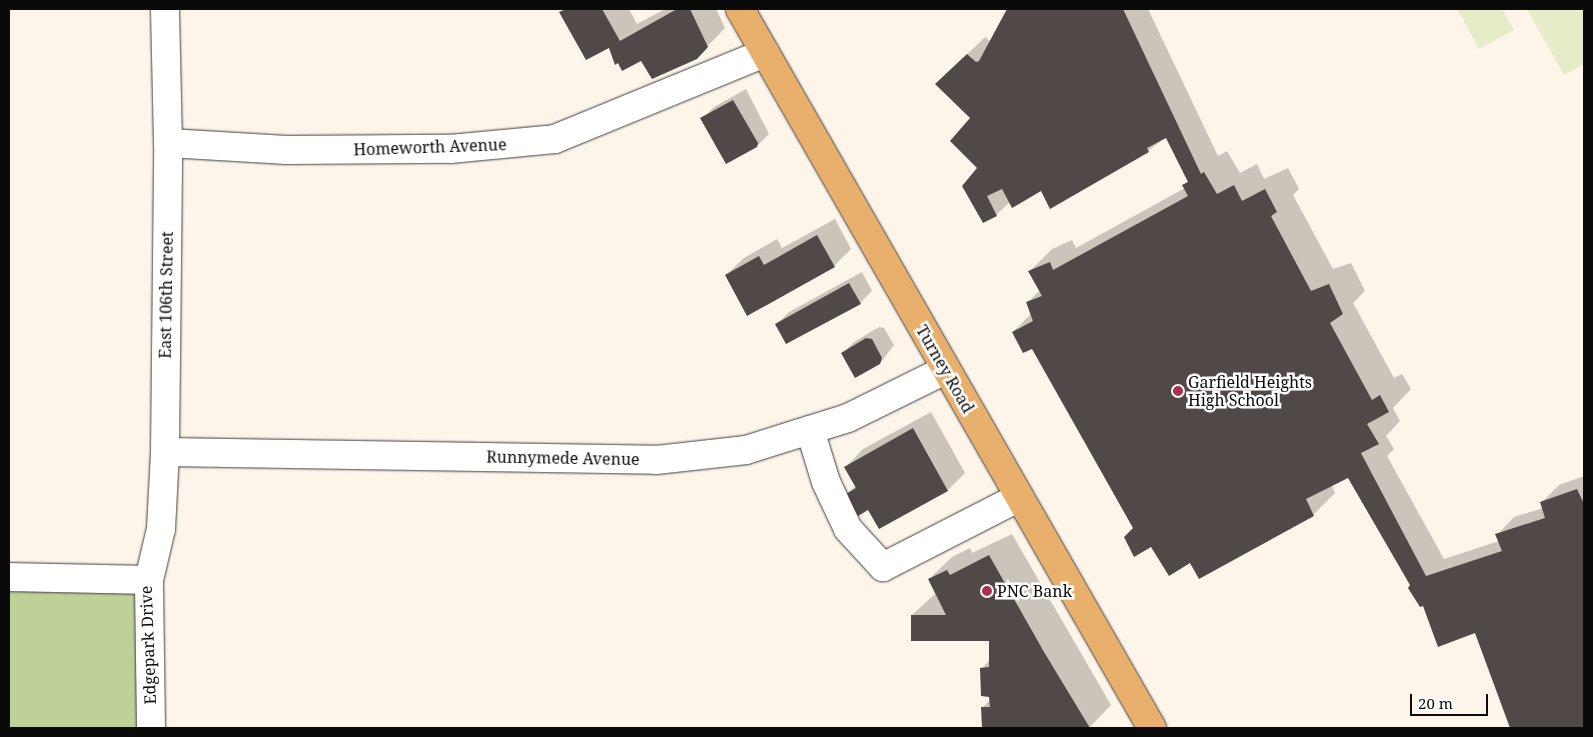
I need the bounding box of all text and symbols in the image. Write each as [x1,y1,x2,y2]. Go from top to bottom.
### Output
street label: Homeworth Avenue [353,135,507,159]
street label: East 106th Street [155,231,177,359]
street label: Turney Road [912,322,978,416]
place label: Garfield Heights High School [1188,372,1312,410]
marker: Garfield Heights High School [1172,385,1184,397]
street label: Runnymede Avenue [486,447,640,469]
place label: PNC Bank [997,581,1072,601]
street label: Edgepark Drive [136,585,160,705]
marker: PNC Bank [981,585,993,597]
scale bar [1413,684,1490,716]
text: 20 m [1418,693,1453,713]

